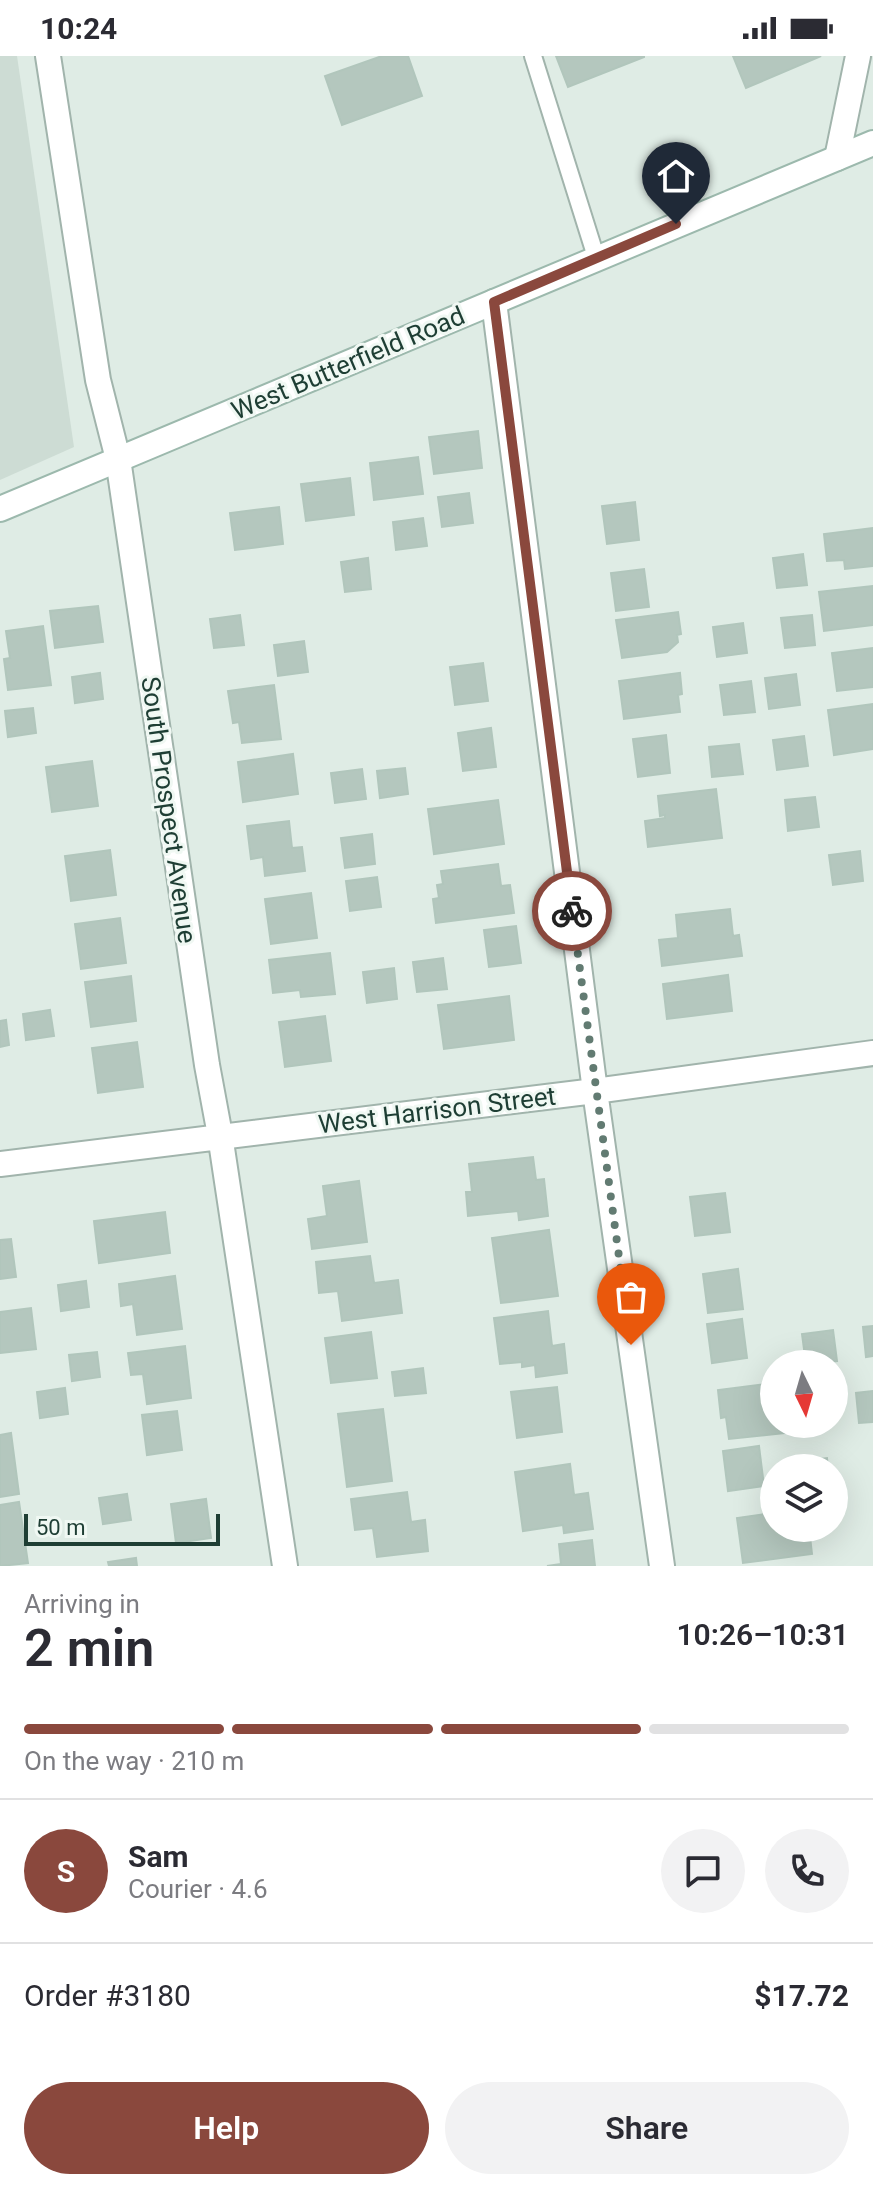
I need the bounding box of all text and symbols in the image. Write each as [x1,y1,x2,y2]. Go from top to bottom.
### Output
text: 10:24 [40,11,117,46]
pin [642,142,710,224]
icon: home [654,154,698,198]
street label: West Butterfield Road [227,300,469,426]
street label: South Prospect Avenue [135,675,203,945]
courier [532,871,612,951]
icon: bike [550,889,594,933]
street label: West Harrison Street [317,1081,557,1139]
pin [597,1263,665,1345]
icon: bag [609,1275,653,1319]
north arrow [760,1350,848,1438]
map controls [760,1350,848,1542]
button: layers [760,1454,848,1542]
scale bar [24,1510,220,1546]
text: 50 m [36,1515,85,1540]
text: Arriving in [24,1589,140,1619]
text: 10:26–10:31 [676,1617,849,1652]
text: 2 min [24,1618,154,1679]
text: On the way · 210 m [24,1746,244,1776]
button: chat [661,1829,745,1913]
button: phone [765,1829,849,1913]
text: Sam [128,1839,189,1874]
text: S [57,1854,75,1889]
text: Courier · 4.6 [128,1874,268,1904]
text: Order #3180 [24,1978,191,2013]
text: $17.72 [754,1978,849,2013]
button: Help [24,2082,429,2174]
button: Share [445,2082,849,2174]

